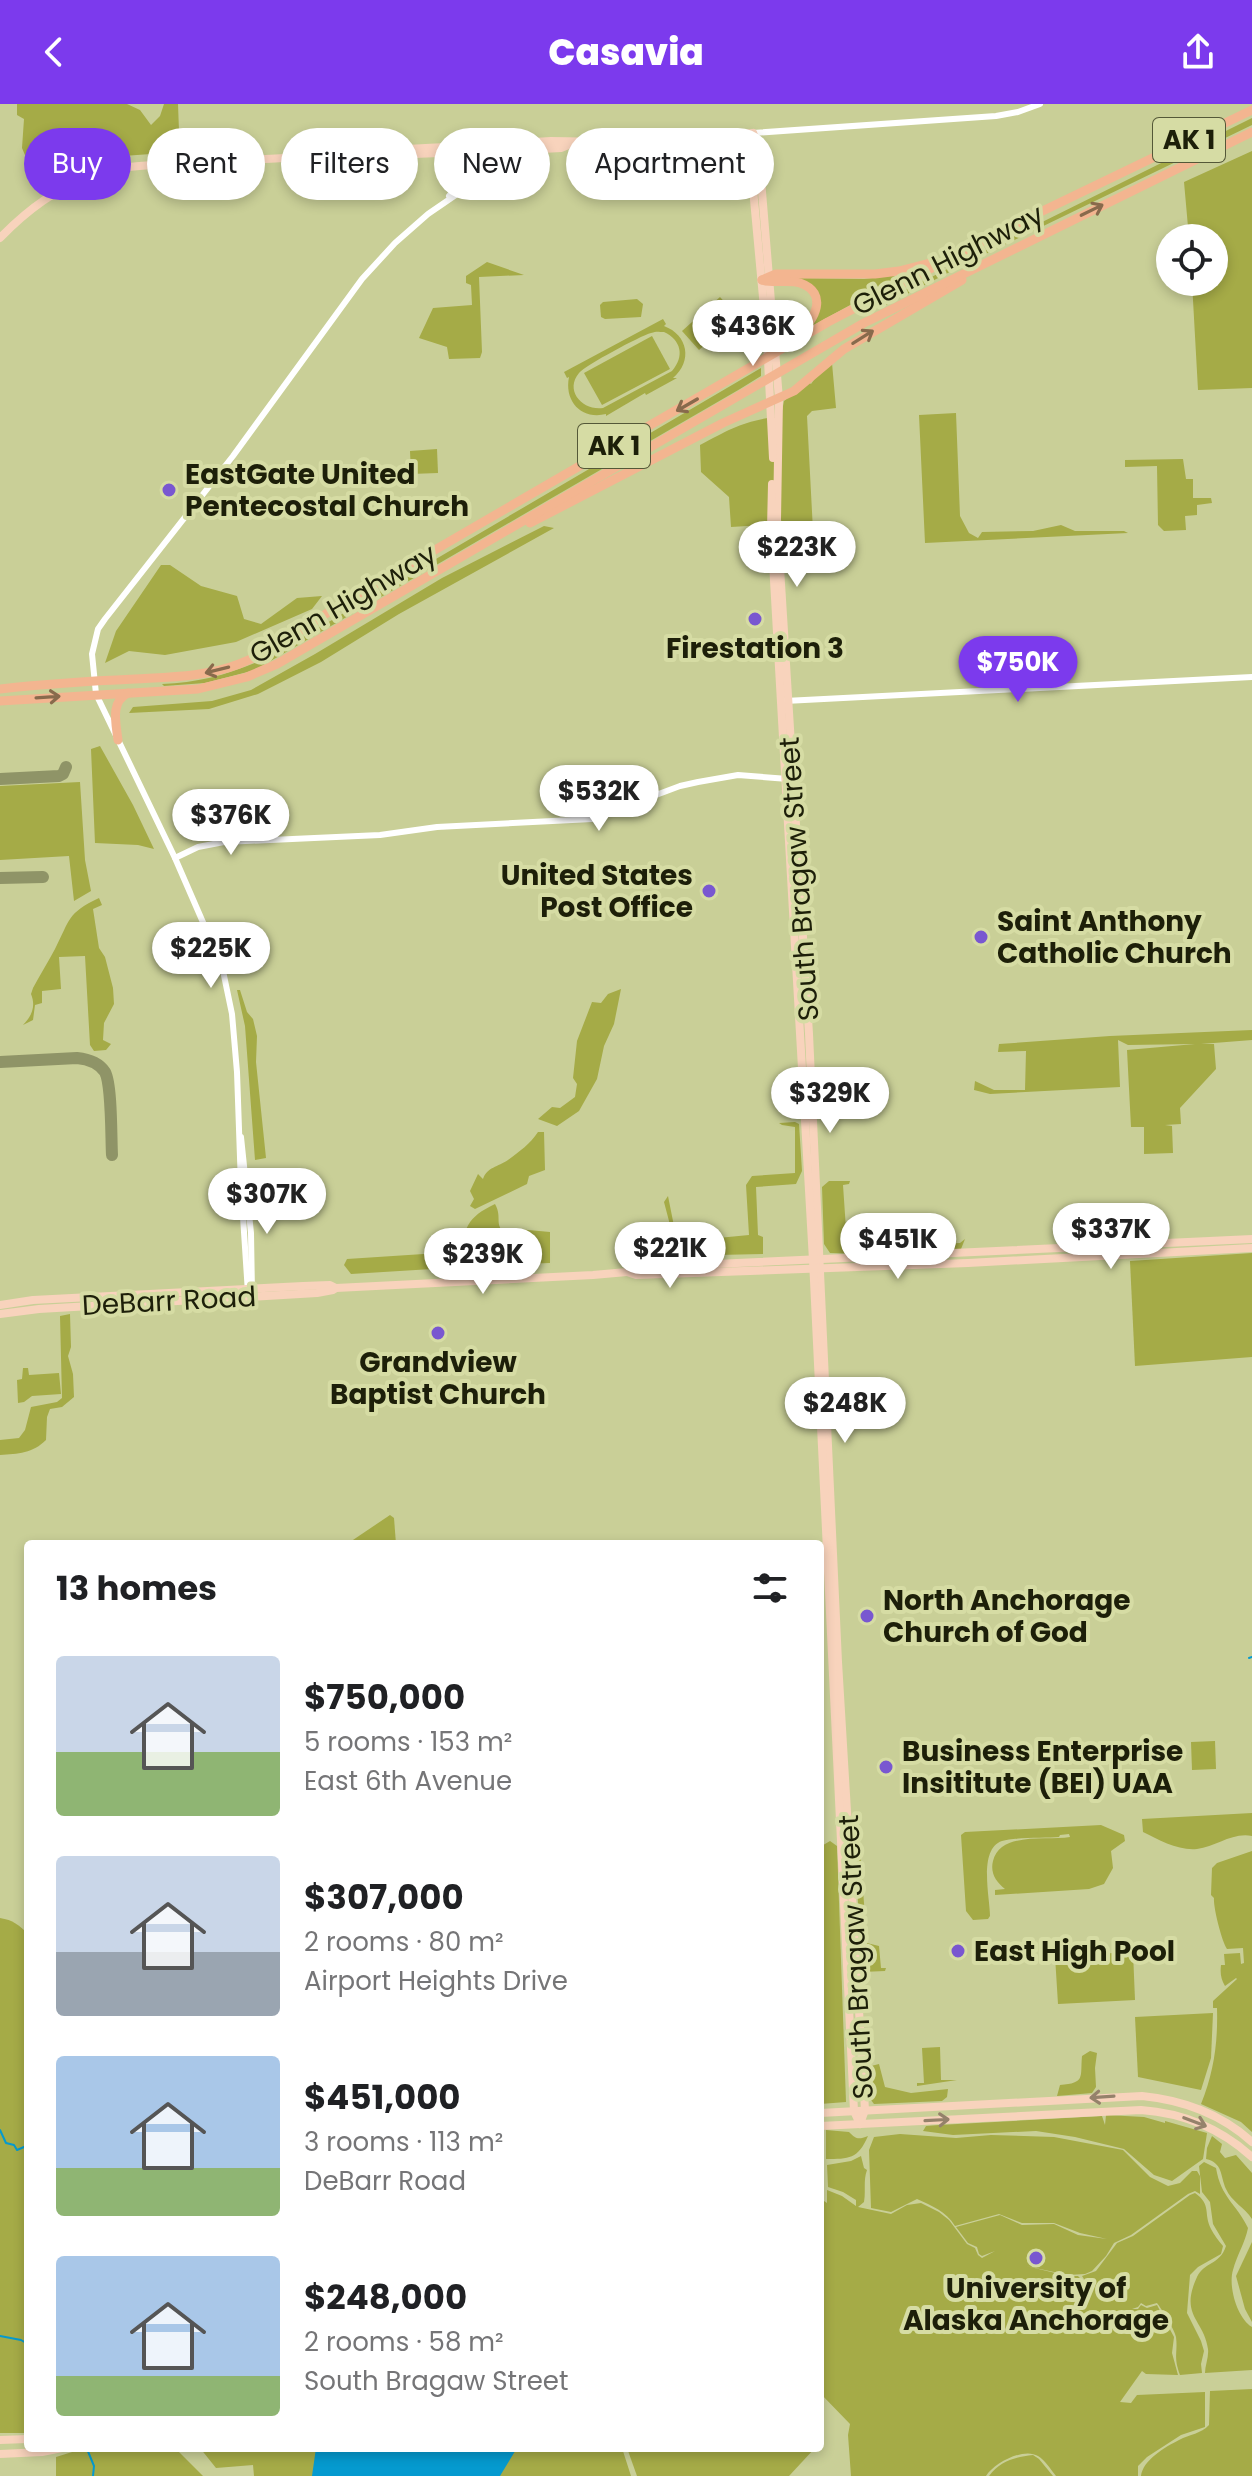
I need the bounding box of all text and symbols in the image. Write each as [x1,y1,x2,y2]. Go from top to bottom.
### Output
text: Casavia [548,27,704,78]
icon: back [32,30,76,74]
icon: share [1176,30,1220,74]
road number: AK 1 [1153,118,1225,162]
chip: Buy [24,128,131,200]
chip: Rent [147,128,265,200]
chip: Filters [281,128,418,200]
chip: New [434,128,550,200]
chip: Apartment [566,128,774,200]
street label: Glenn Highway [846,195,1051,325]
one-way arrow [1079,202,1103,217]
map controls [1156,224,1228,296]
button: locate [1156,224,1228,296]
pin: $436K [697,300,809,368]
text: $436K [710,308,796,344]
one-way arrow [852,328,874,345]
one-way arrow [675,398,699,413]
road number: AK 1 [578,424,650,468]
place label: EastGate United Pentecostal Church [185,455,469,526]
marker: EastGate United Pentecostal Church [160,481,178,499]
pin: $223K [741,521,853,589]
text: $223K [757,529,837,565]
street label: Glenn Highway [242,534,444,673]
marker: Firestation 3 [746,610,764,628]
place label: Firestation 3 [666,629,844,668]
pin: $750K [962,636,1074,704]
text: $750K [977,644,1060,680]
one-way arrow [205,663,231,678]
one-way arrow [34,689,61,704]
street label: South Bragaw Street [770,736,828,1022]
pin: $532K [543,765,655,833]
text: $532K [558,773,640,809]
pin: $376K [175,789,287,857]
text: $376K [190,797,272,833]
place label: United States Post Office [501,856,693,927]
marker: United States Post Office [700,882,718,900]
place label: Saint Anthony Catholic Church [997,902,1232,973]
pin: $225K [155,922,267,990]
marker: Saint Anthony Catholic Church [972,928,990,946]
text: $225K [170,930,252,966]
pin: $329K [774,1067,886,1135]
text: $329K [789,1075,871,1111]
pin: $307K [211,1168,323,1236]
text: $307K [226,1176,308,1212]
pin: $337K [1055,1203,1167,1271]
text: $337K [1071,1211,1151,1247]
pin: $451K [842,1213,954,1281]
text: $451K [858,1221,938,1257]
pin: $221K [614,1222,726,1290]
pin: $239K [427,1228,539,1296]
text: $221K [633,1230,707,1266]
text: $239K [442,1236,524,1272]
street label: DeBarr Road [81,1277,257,1325]
marker: Grandview Baptist Church [429,1324,447,1342]
place label: Grandview Baptist Church [330,1343,546,1414]
pin: $248K [789,1377,901,1445]
text: $248K [803,1385,887,1421]
text: 13 homes [56,1564,217,1612]
icon: filters [748,1566,792,1610]
place label: North Anchorage Church of God [883,1581,1130,1652]
marker: North Anchorage Church of God [858,1607,876,1625]
text: $750,000 [304,1673,465,1721]
icon: home [120,1688,216,1784]
text: 5 rooms · 153 m² [304,1724,512,1760]
place label: Business Enterprise Insititute (BEI) UAA [902,1732,1183,1803]
marker: Business Enterprise Insititute (BEI) UAA [877,1758,895,1776]
text: East 6th Avenue [304,1763,512,1799]
street label: South Bragaw Street [829,1814,883,2100]
text: $307,000 [304,1873,464,1921]
icon: home [120,1888,216,1984]
text: 2 rooms · 80 m² [304,1924,504,1960]
place label: East High Pool [974,1932,1175,1971]
marker: East High Pool [949,1942,967,1960]
text: Airport Heights Drive [304,1963,568,1999]
text: $451,000 [304,2073,461,2121]
icon: home [120,2088,216,2184]
one-way arrow [1089,2090,1116,2105]
one-way arrow [923,2112,950,2127]
one-way arrow [1182,2115,1207,2130]
text: 3 rooms · 113 m² [304,2124,503,2160]
text: DeBarr Road [304,2163,466,2199]
marker: University of Alaska Anchorage [1027,2249,1045,2267]
place label: University of Alaska Anchorage [903,2269,1169,2340]
text: $248,000 [304,2273,467,2321]
icon: home [120,2288,216,2384]
text: 2 rooms · 58 m² [304,2324,504,2360]
text: South Bragaw Street [304,2363,568,2399]

